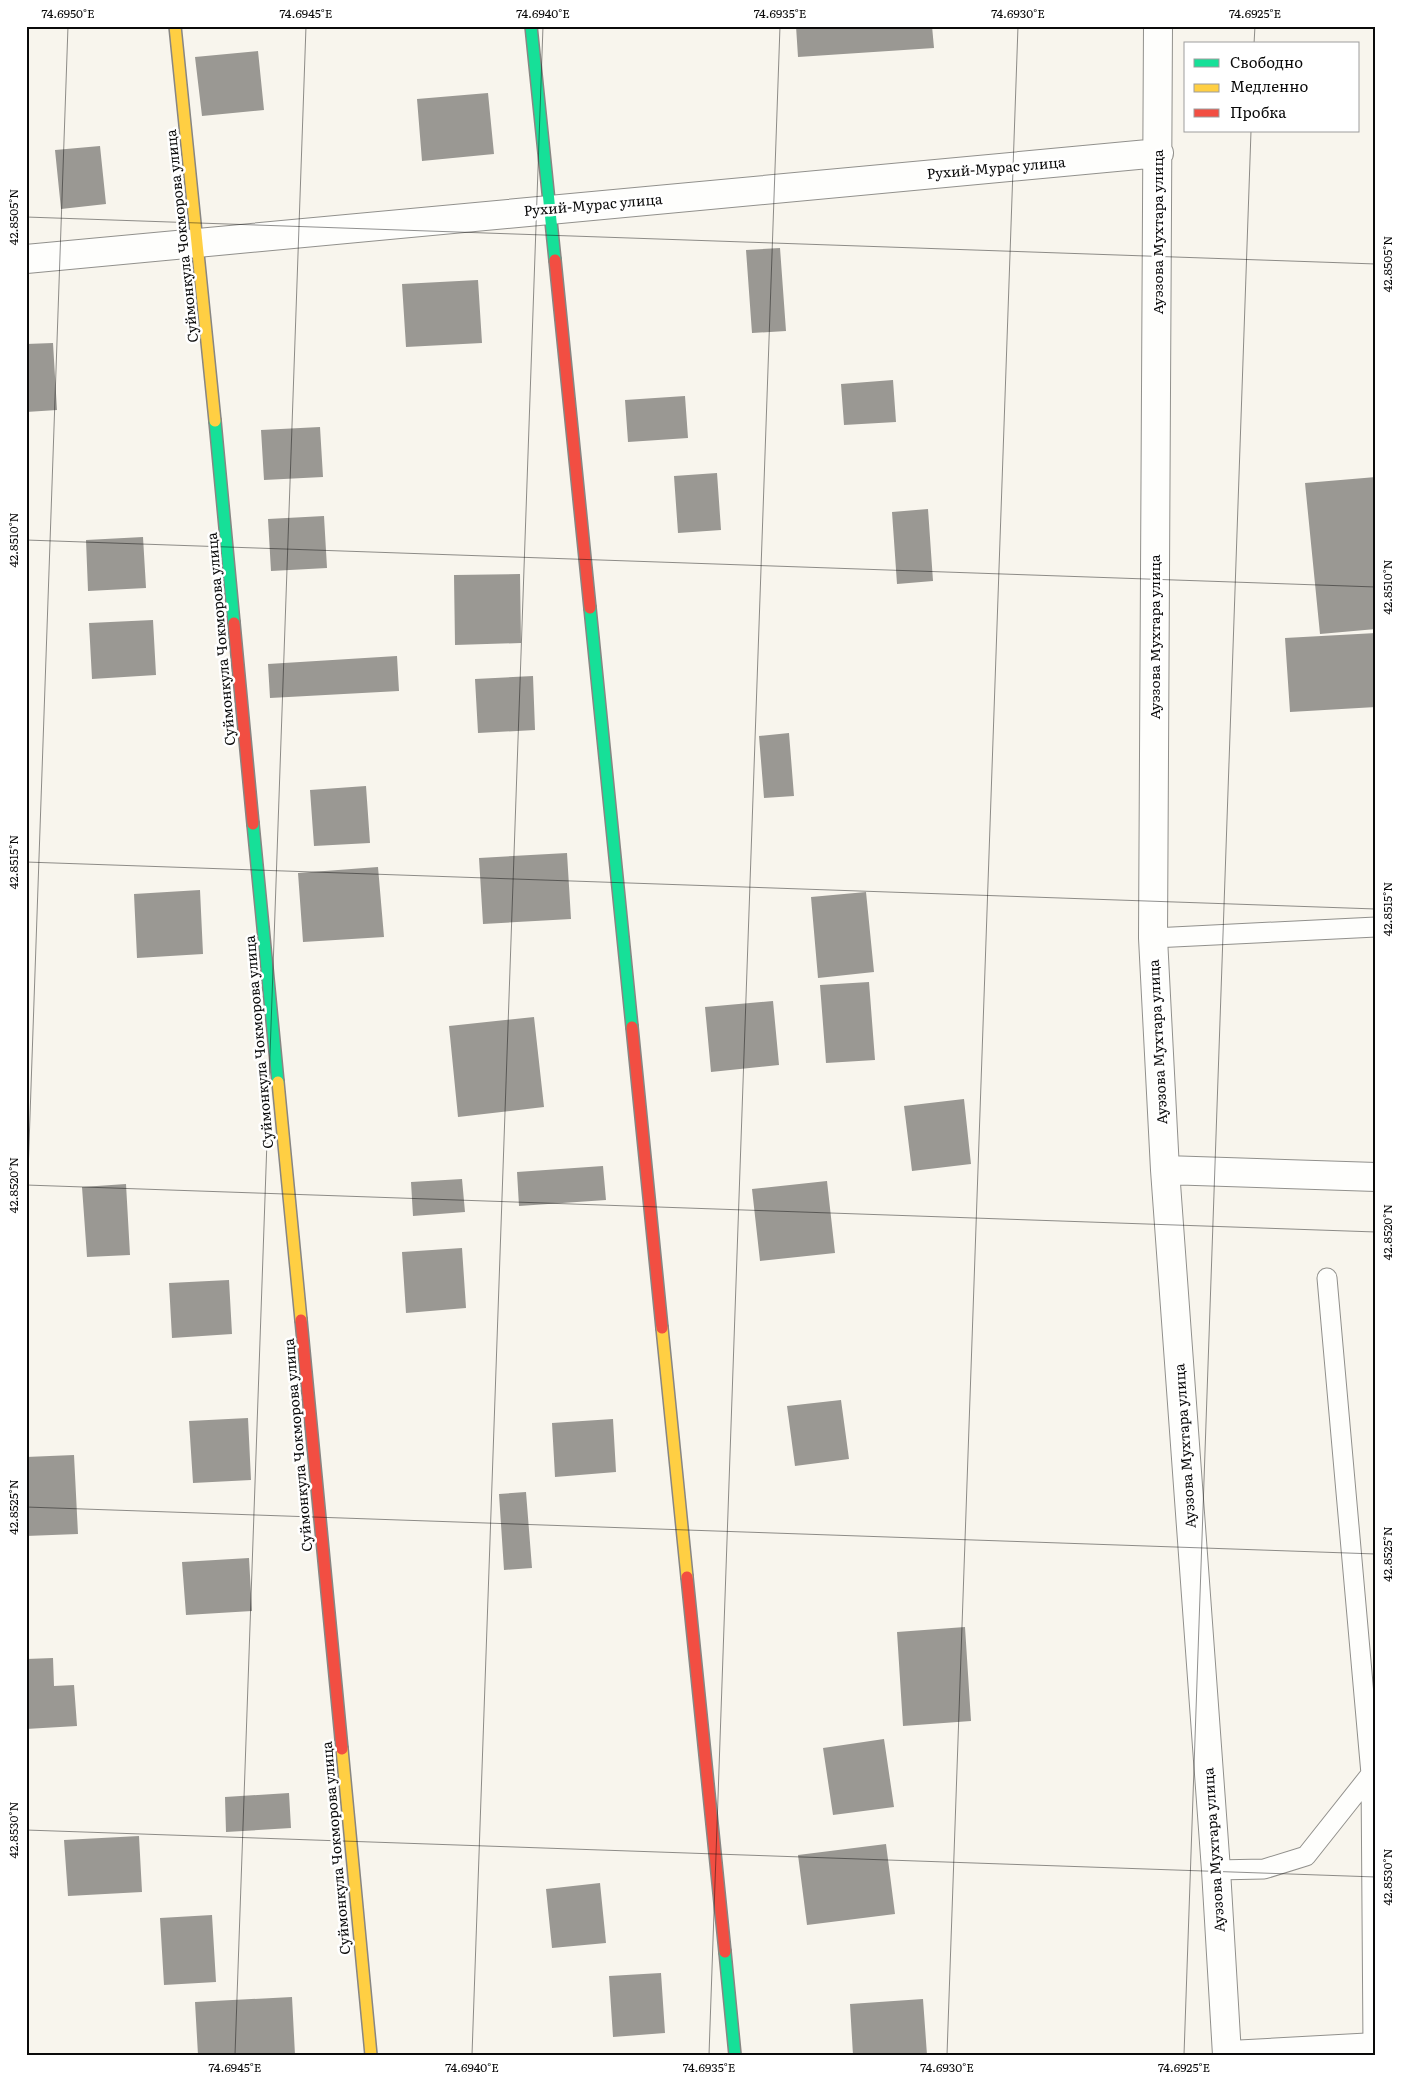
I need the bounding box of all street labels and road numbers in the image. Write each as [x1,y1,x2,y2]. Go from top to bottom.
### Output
street label: Суймонкула Чокморова улица [160,128,202,344]
street label: Ауэзова Мухтара улица [1147,149,1167,315]
street label: Рухий-Мурас улица [926,151,1067,183]
street label: Рухий-Мурас улица [523,188,664,220]
street label: Суймонкула Чокморова улица [201,531,239,747]
street label: Ауэзова Мухтара улица [1144,554,1164,720]
street label: Суймонкула Чокморова улица [239,934,277,1150]
street label: Ауэзова Мухтара улица [1143,959,1171,1125]
street label: Суймонкула Чокморова улица [278,1337,316,1553]
street label: Ауэзова Мухтара улица [1168,1363,1200,1529]
street label: Суймонкула Чокморова улица [316,1740,354,1956]
street label: Ауэзова Мухтара улица [1197,1767,1229,1933]

